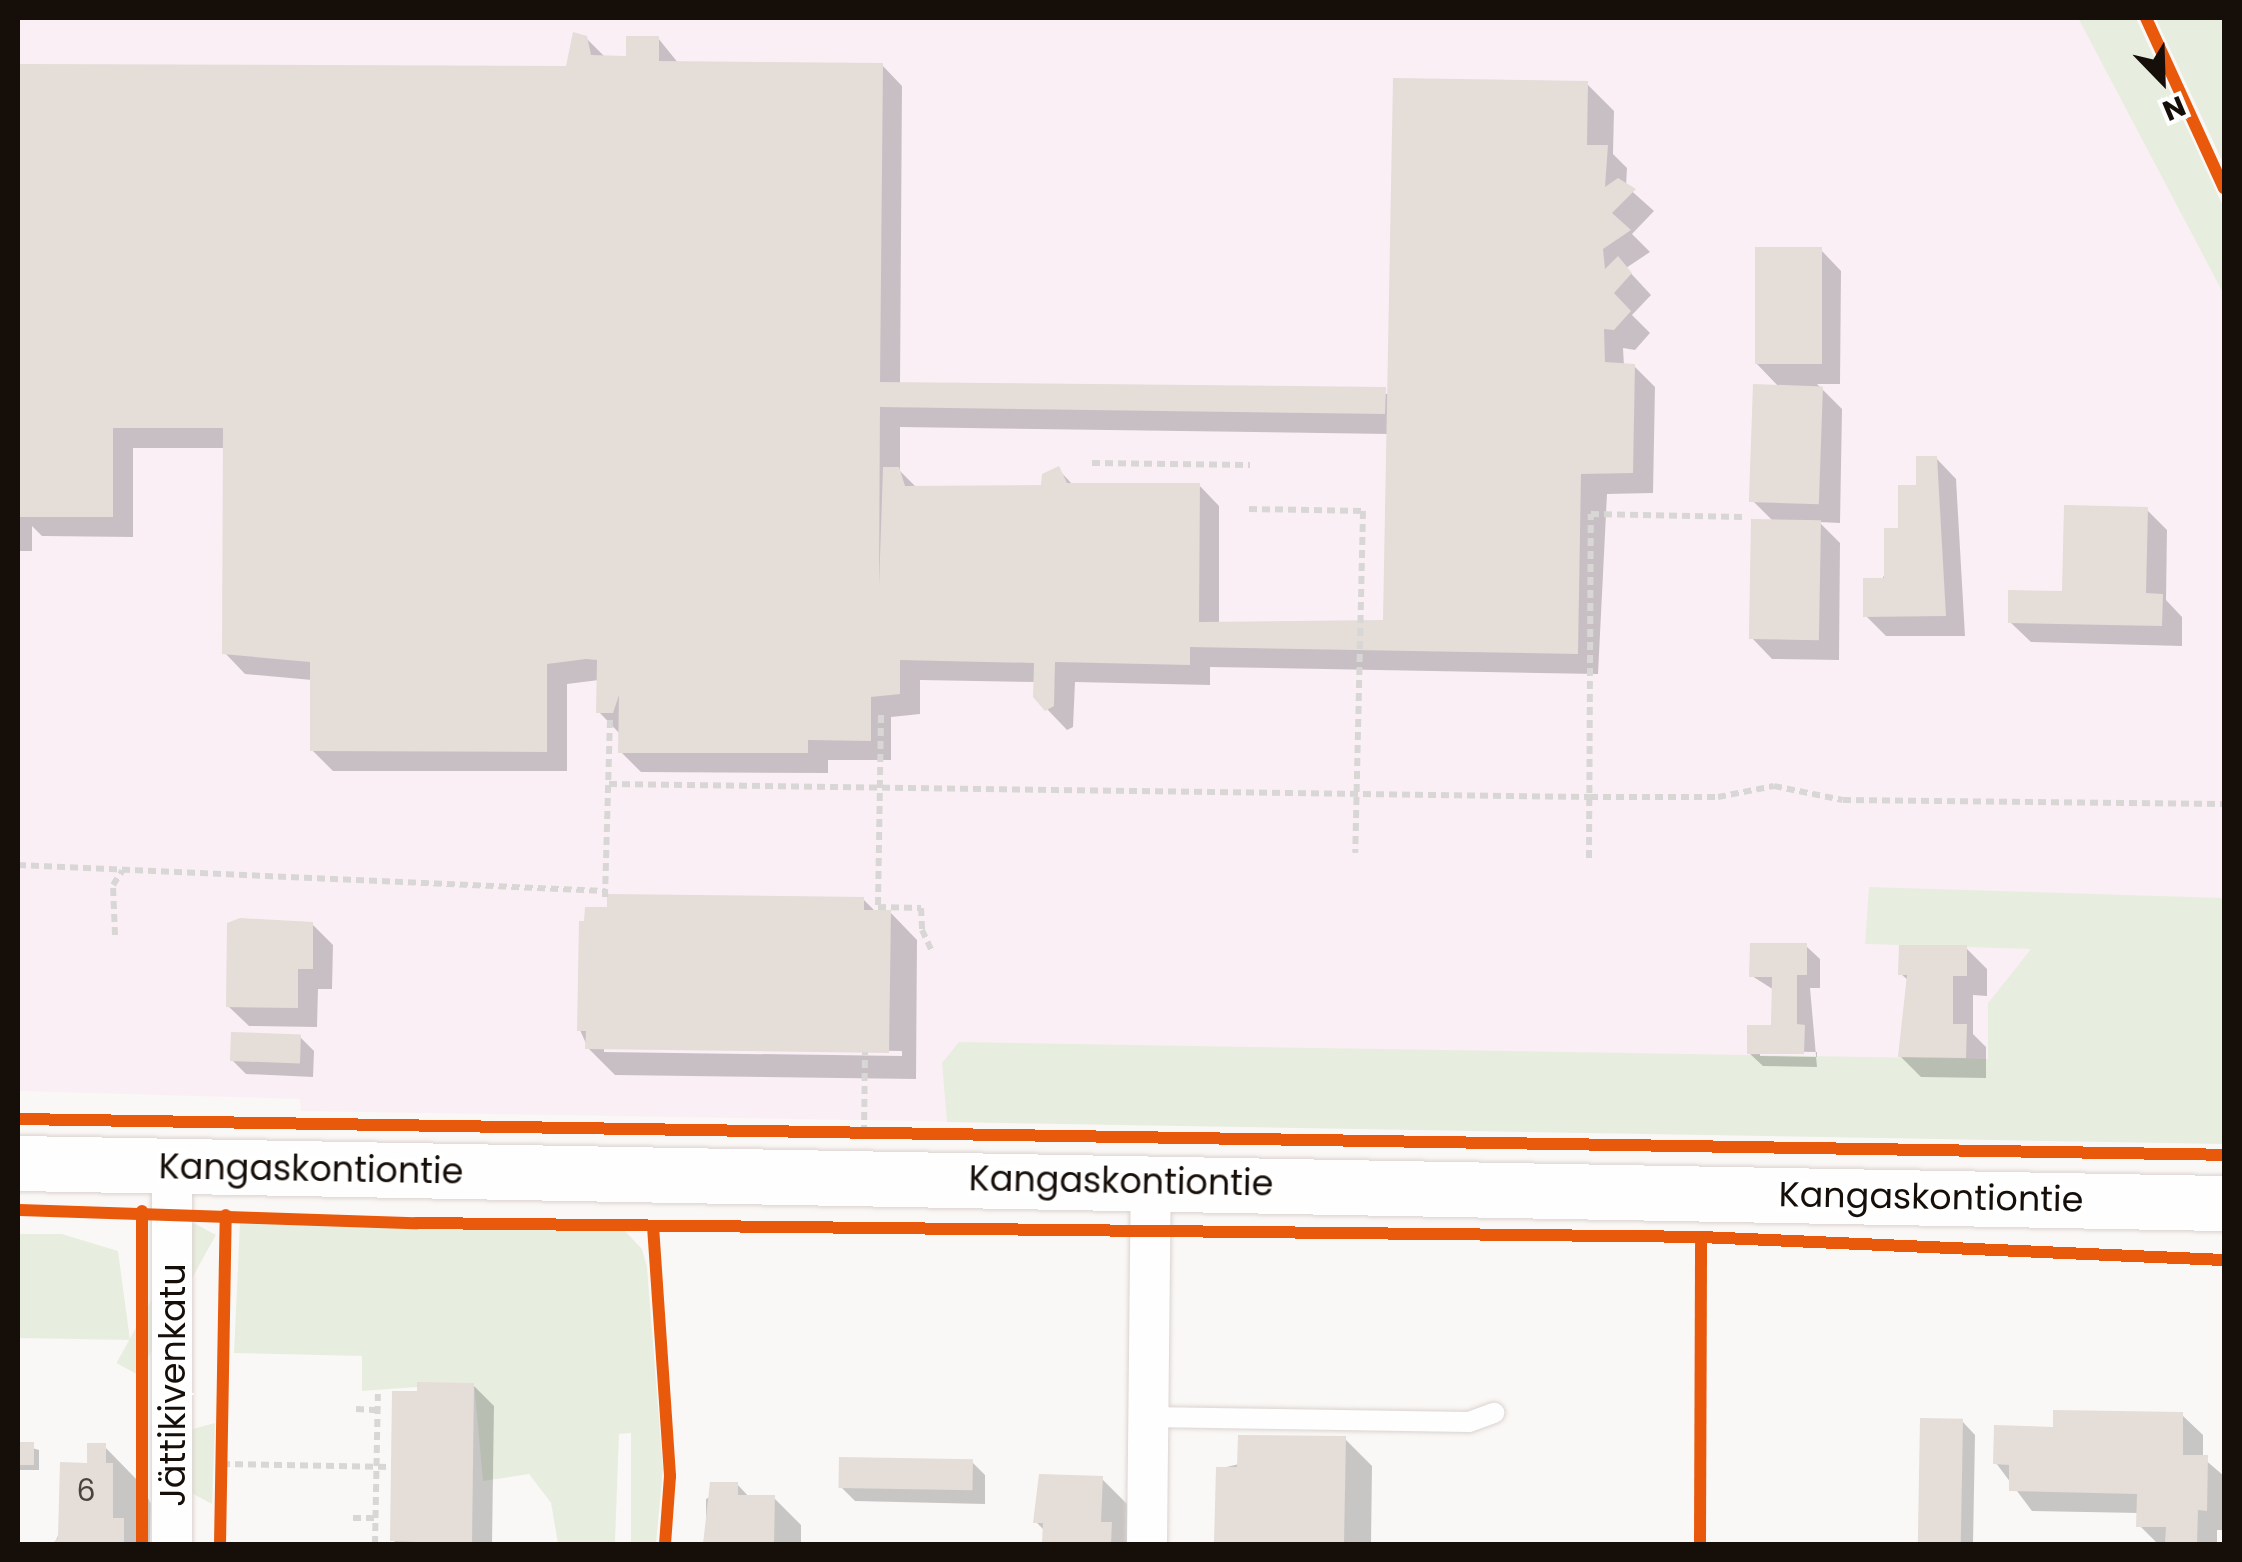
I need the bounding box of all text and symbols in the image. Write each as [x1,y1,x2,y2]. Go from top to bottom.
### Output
north arrow [2112,30,2212,130]
text: N [2157,86,2191,130]
street label: Kangaskontiontie [158,1145,464,1193]
street label: Kangaskontiontie [968,1157,1274,1205]
street label: Kangaskontiontie [1778,1173,2084,1221]
street label: Jättikivenkatu [152,1263,194,1507]
house number: 6 [76,1473,96,1509]

